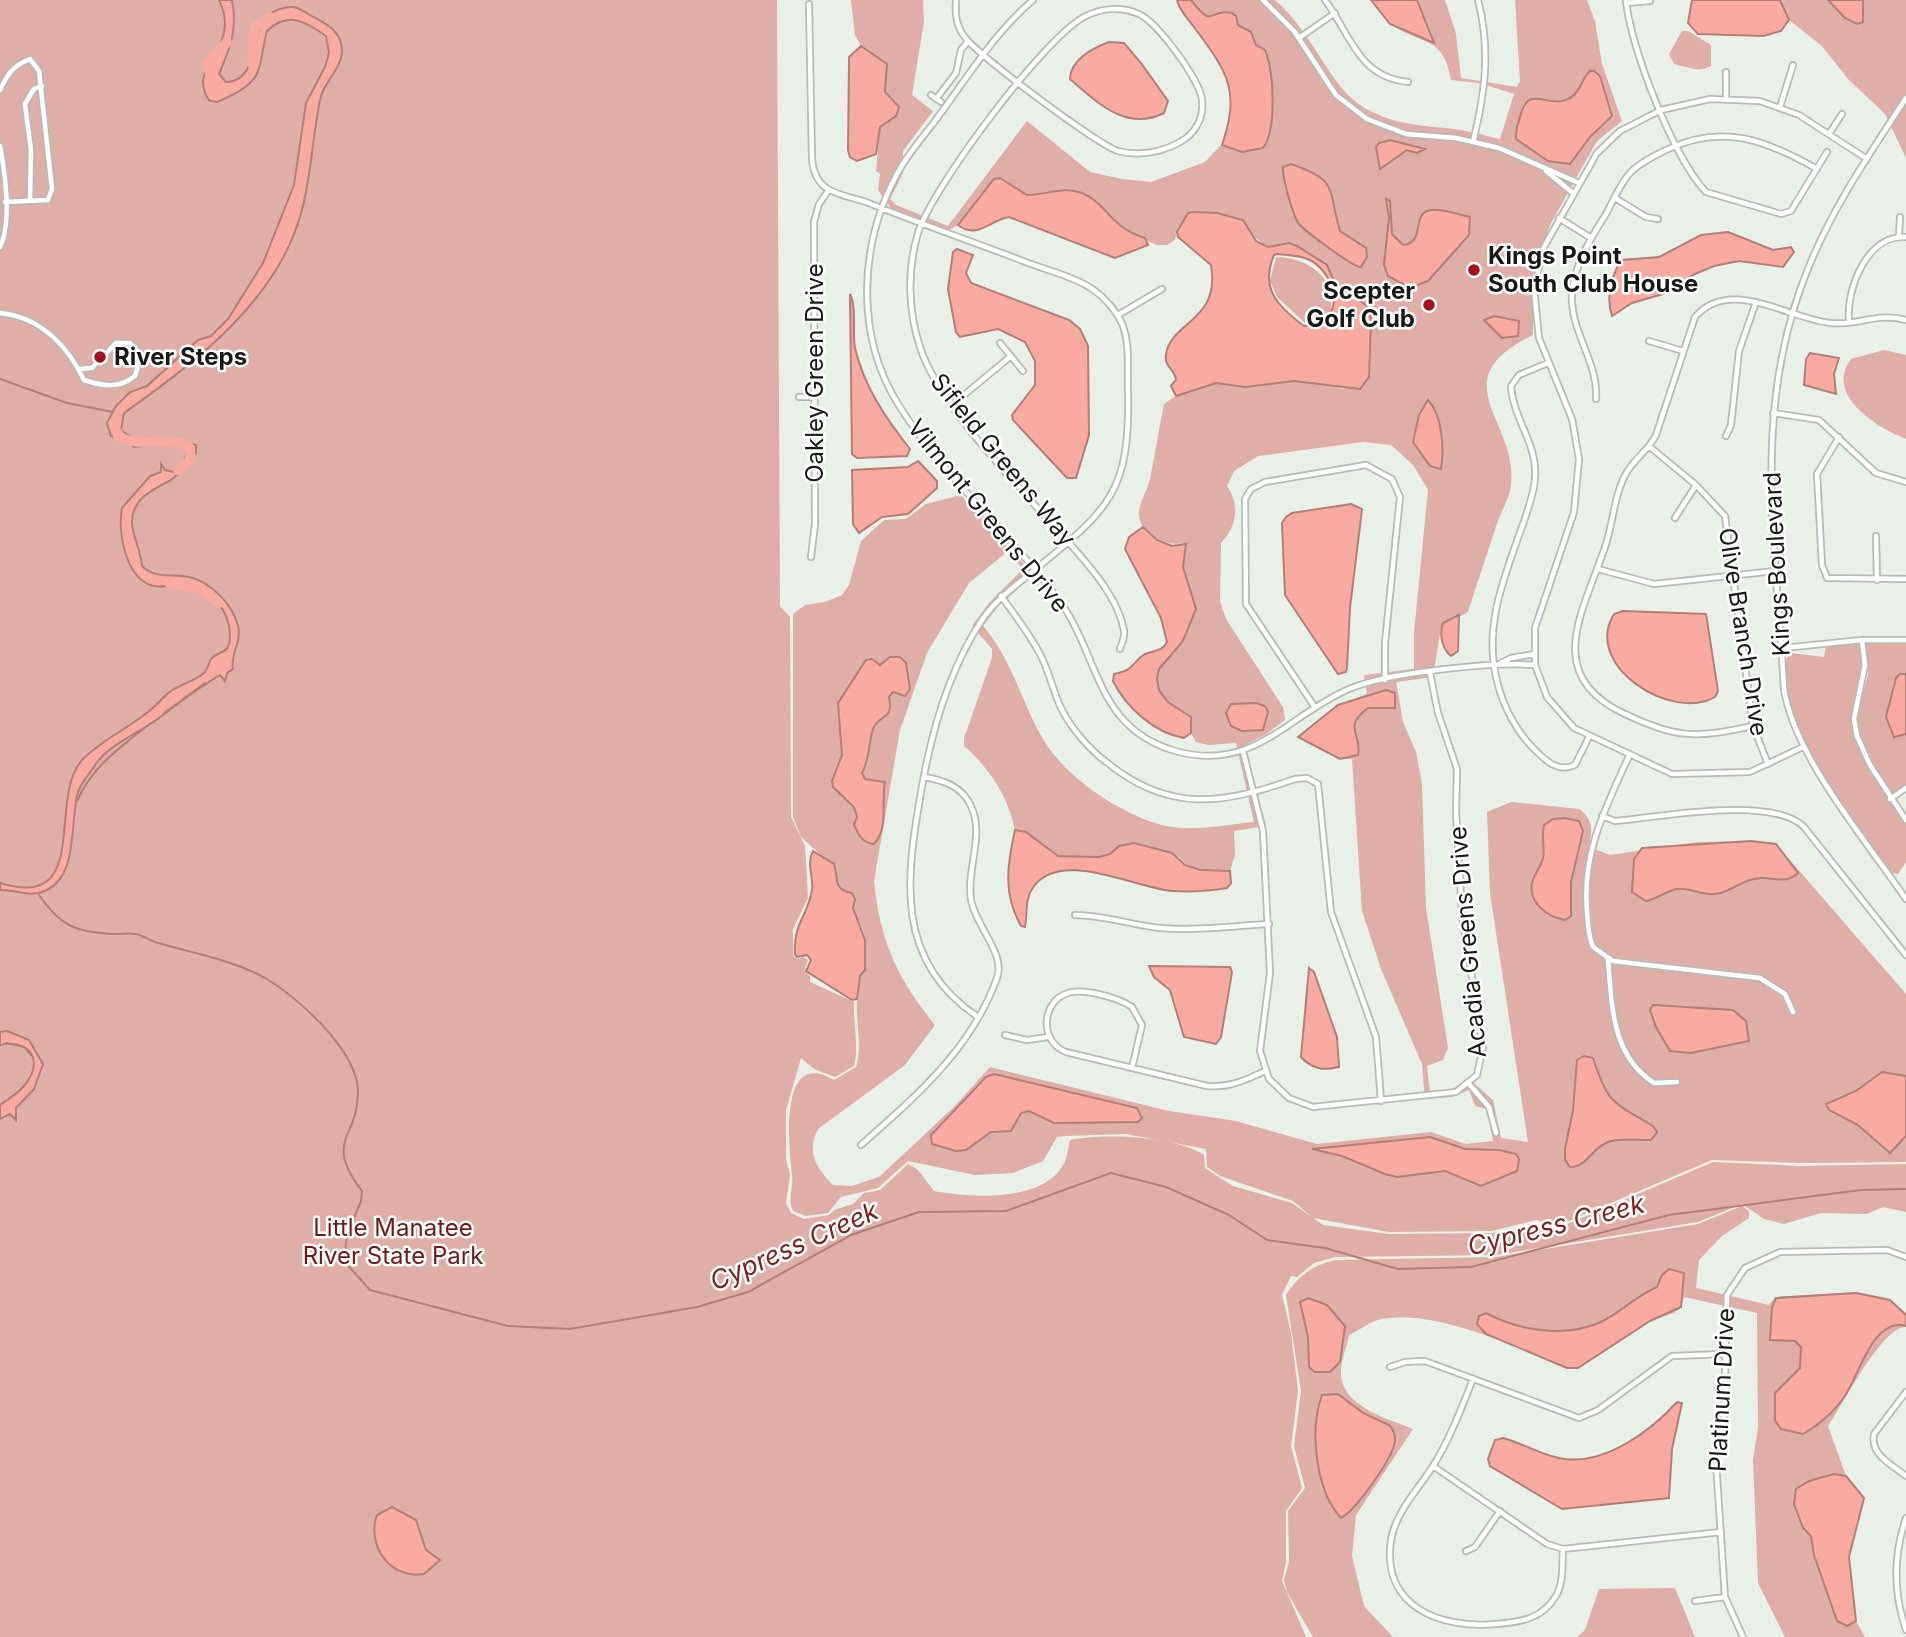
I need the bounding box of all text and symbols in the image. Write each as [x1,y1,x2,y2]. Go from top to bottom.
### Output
place label: Kings Point South Club House [1488,241,1698,298]
marker: Kings Point South Club House [1466,262,1482,278]
street label: Oakley Green Drive [800,263,829,483]
place label: Scepter Golf Club [1306,276,1415,333]
marker: Scepter Golf Club [1421,297,1437,313]
place label: River Steps [114,342,247,371]
marker: River Steps [92,349,108,365]
street label: Sifield Greens Way [925,367,1082,552]
street label: Vilmont Greens Drive [902,413,1075,618]
street label: Kings Boulevard [1757,471,1796,657]
street label: Olive Branch Drive [1713,526,1774,738]
street label: Acadia Greens Drive [1443,825,1492,1059]
water label: Cypress Creek [1464,1187,1648,1261]
water label: Cypress Creek [705,1194,884,1297]
park label: Little Manatee River State Park [303,1213,483,1270]
street label: Platinum Drive [1703,1307,1740,1473]

